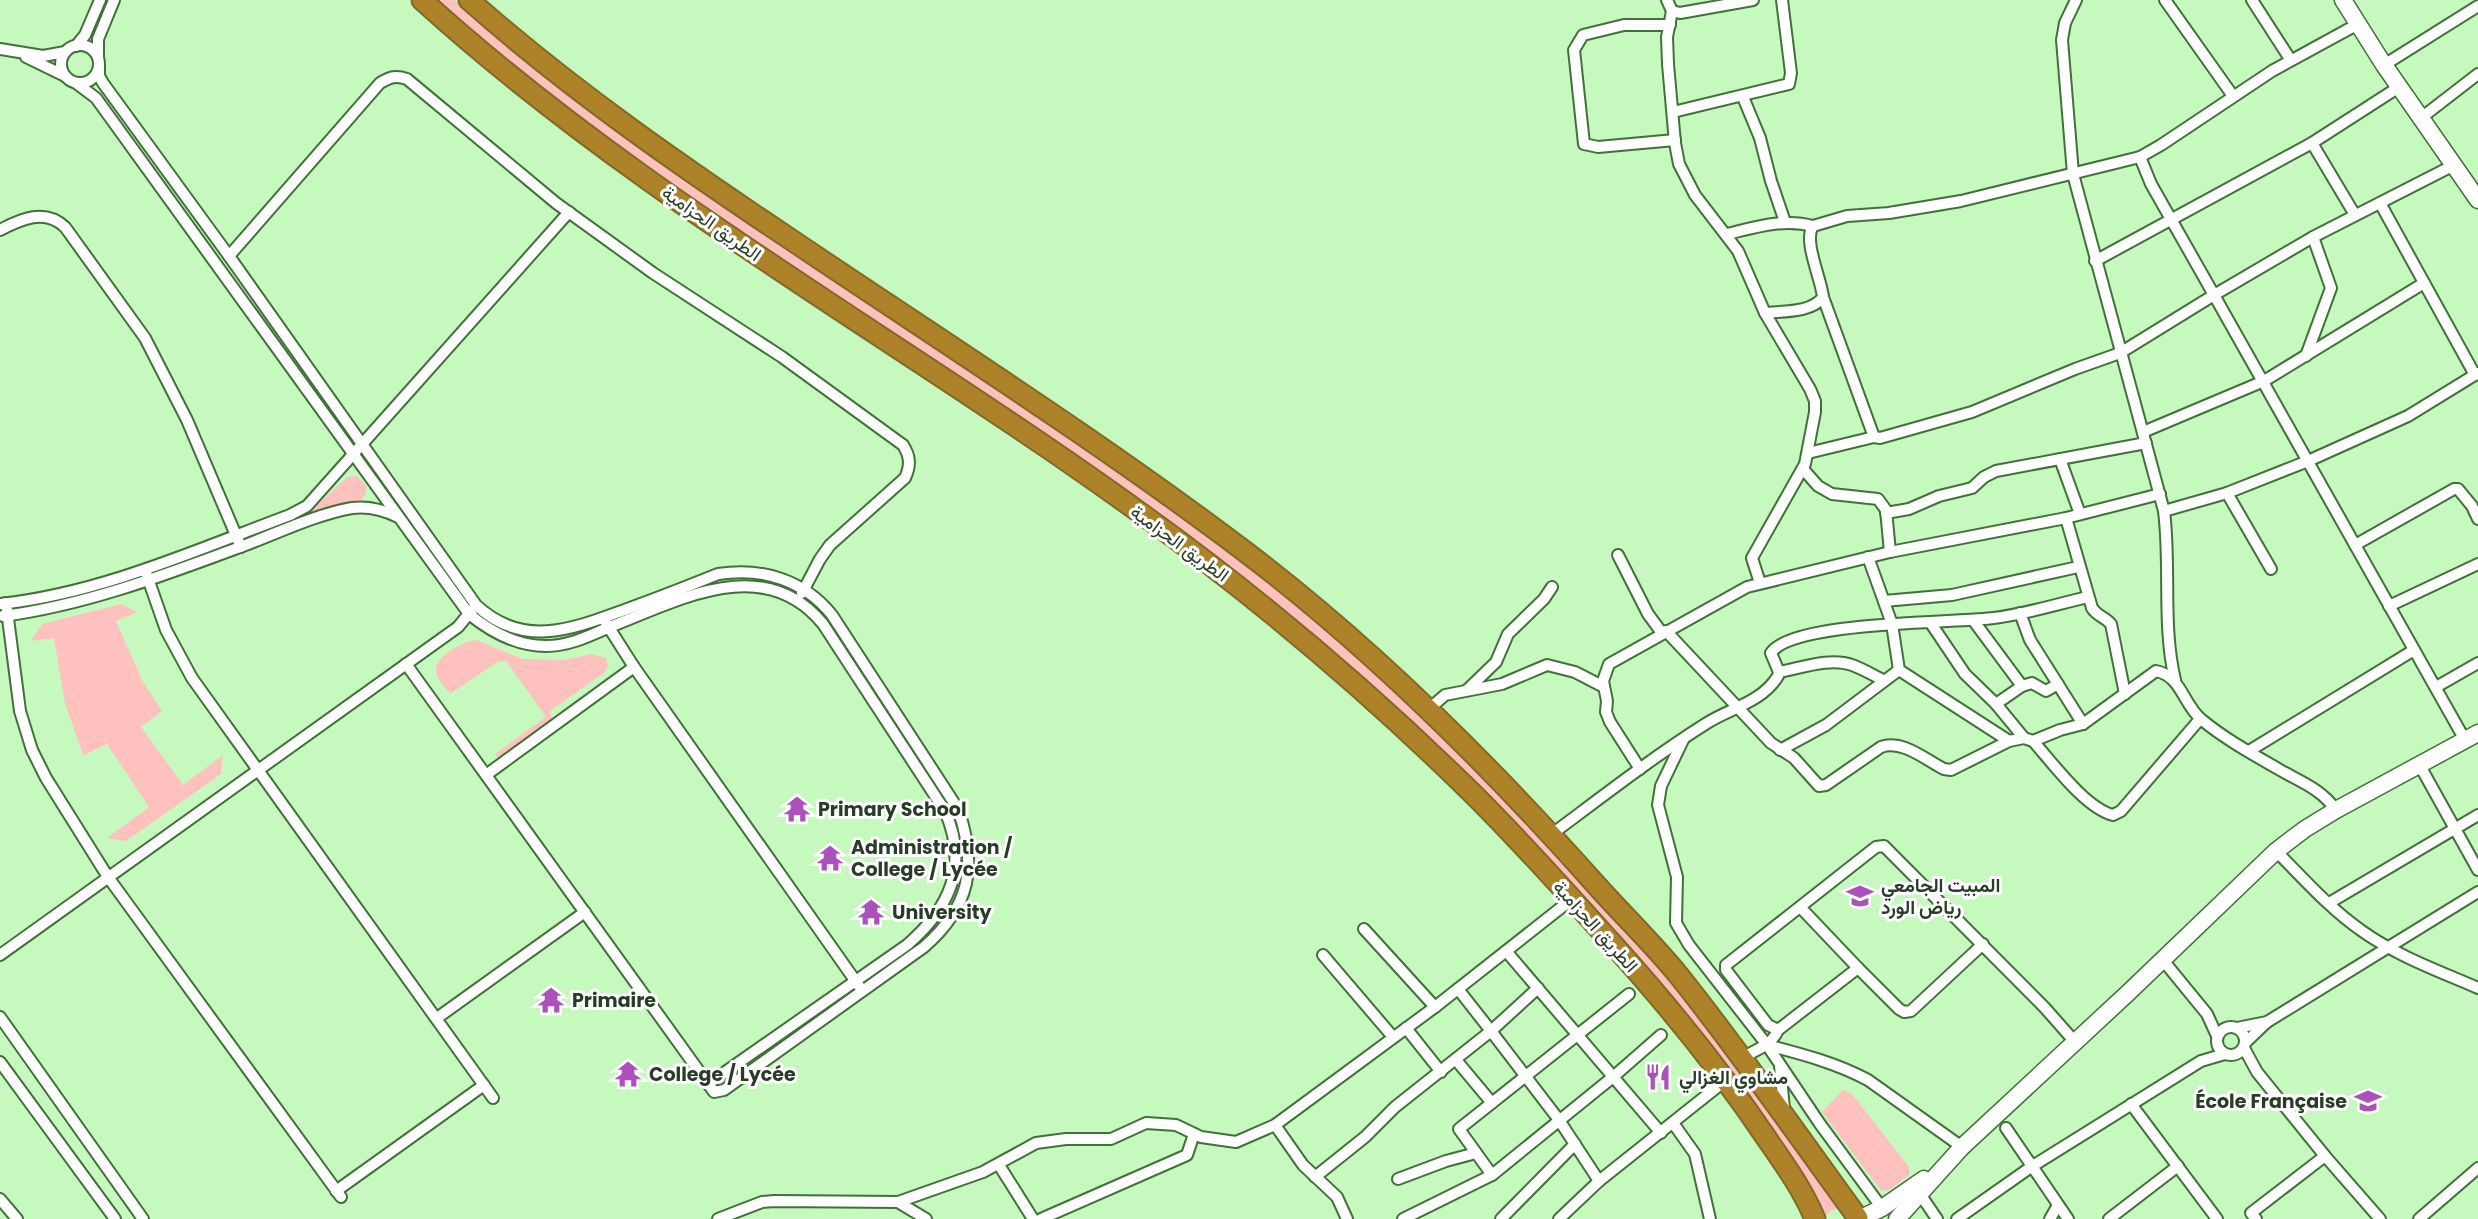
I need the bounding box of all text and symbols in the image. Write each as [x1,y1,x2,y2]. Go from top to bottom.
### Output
street label: الطريق الحزامية [657,179,767,268]
street label: الطريق الحزامية [1125,498,1235,588]
temple icon: Primary School [782,794,812,824]
place label: Primary School [818,796,967,823]
place label: Administration / College / Lycée [851,834,1013,883]
temple icon: Administration / College / Lycée [815,843,845,873]
place label: المبيت الجامعي رياض الورد [1881,872,2000,921]
street label: الطريق الحزامية [1547,874,1644,978]
school or university icon: المبيت الجامعي رياض الورد [1845,881,1875,911]
temple icon: University [856,897,886,927]
place label: University [892,899,992,926]
temple icon: Primaire [536,985,566,1015]
place label: Primaire [572,987,656,1014]
temple icon: College / Lycée [613,1059,643,1089]
place label: College / Lycée [649,1061,796,1088]
restaurant icon: مشاوي الغزالي [1643,1062,1673,1092]
place label: مشاوي الغزالي [1679,1064,1788,1094]
school or university icon: École Française [2353,1086,2383,1116]
place label: École Française [2195,1088,2347,1115]

